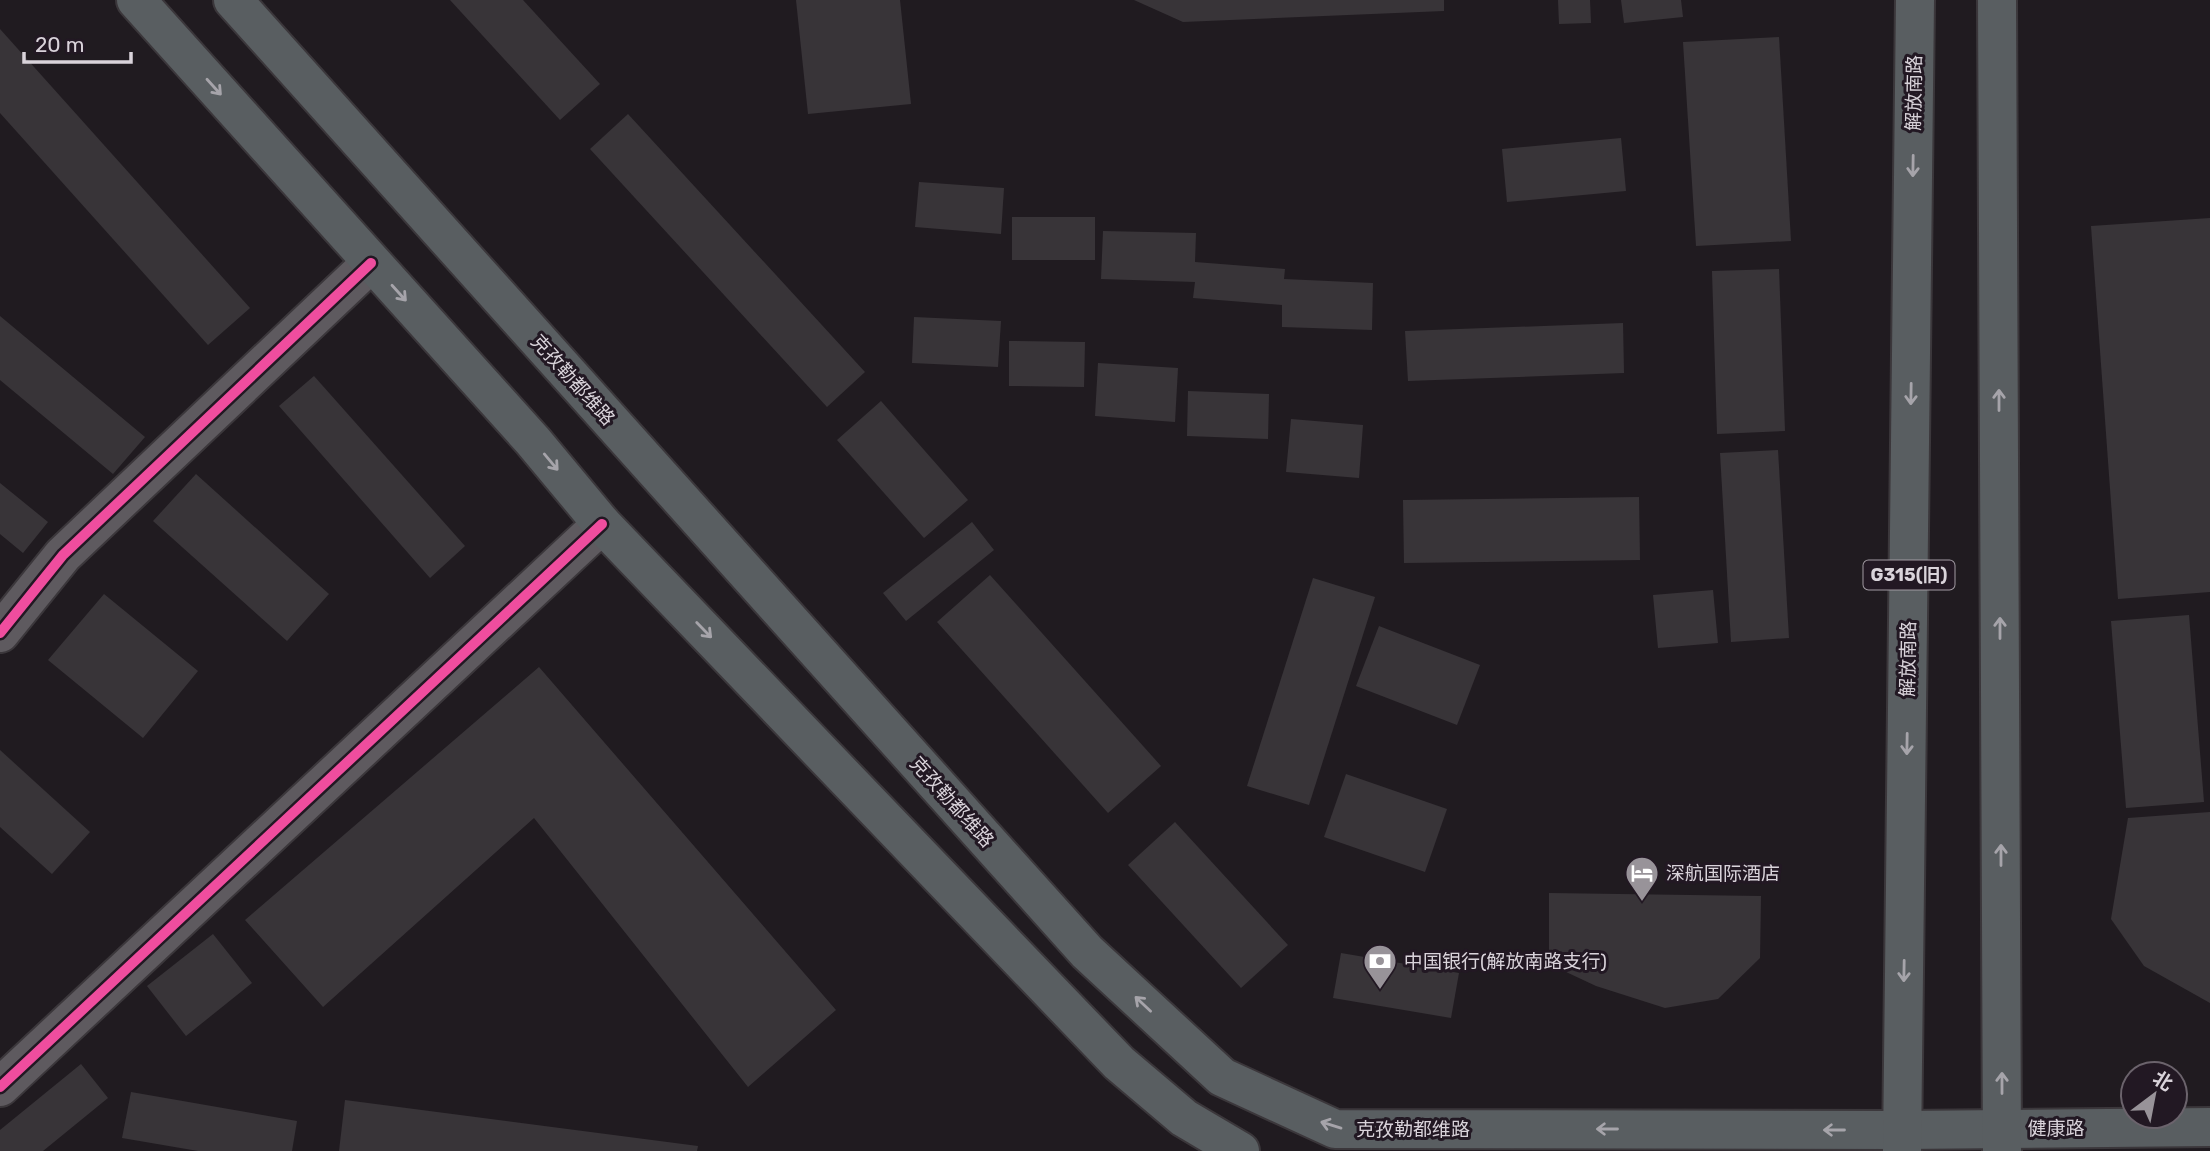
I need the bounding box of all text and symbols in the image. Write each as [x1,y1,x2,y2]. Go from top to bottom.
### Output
scale bar [24,21,131,65]
text: 20 m [35,32,84,57]
street label: 解放南路 [1902,55,1926,131]
one-way arrow [206,78,222,96]
one-way arrow [1906,154,1920,177]
one-way arrow [391,284,407,302]
street label: 克孜勒都维路 [526,330,620,430]
one-way arrow [1904,382,1918,405]
one-way arrow [1992,389,2006,412]
one-way arrow [543,453,559,471]
road number: G315(旧) [1864,560,1954,590]
one-way arrow [1993,617,2007,640]
one-way arrow [696,621,713,638]
street label: 解放南路 [1896,621,1920,697]
one-way arrow [1900,732,1914,755]
street label: 克孜勒都维路 [905,752,999,852]
one-way arrow [1994,844,2008,867]
hotel icon: 深航国际酒店 [1623,854,1661,903]
place label: 深航国际酒店 [1666,862,1780,885]
bank icon: 中国银行(解放南路支行) [1361,942,1399,991]
place label: 中国银行(解放南路支行) [1404,950,1607,973]
one-way arrow [1897,959,1911,982]
one-way arrow [1134,996,1152,1012]
north arrow [2119,1060,2189,1130]
text: 北 [2149,1066,2177,1096]
one-way arrow [1995,1072,2009,1095]
street label: 健康路 [2027,1117,2085,1140]
one-way arrow [1321,1118,1343,1131]
street label: 克孜勒都维路 [1356,1118,1470,1141]
one-way arrow [1596,1122,1619,1136]
one-way arrow [1823,1123,1846,1137]

